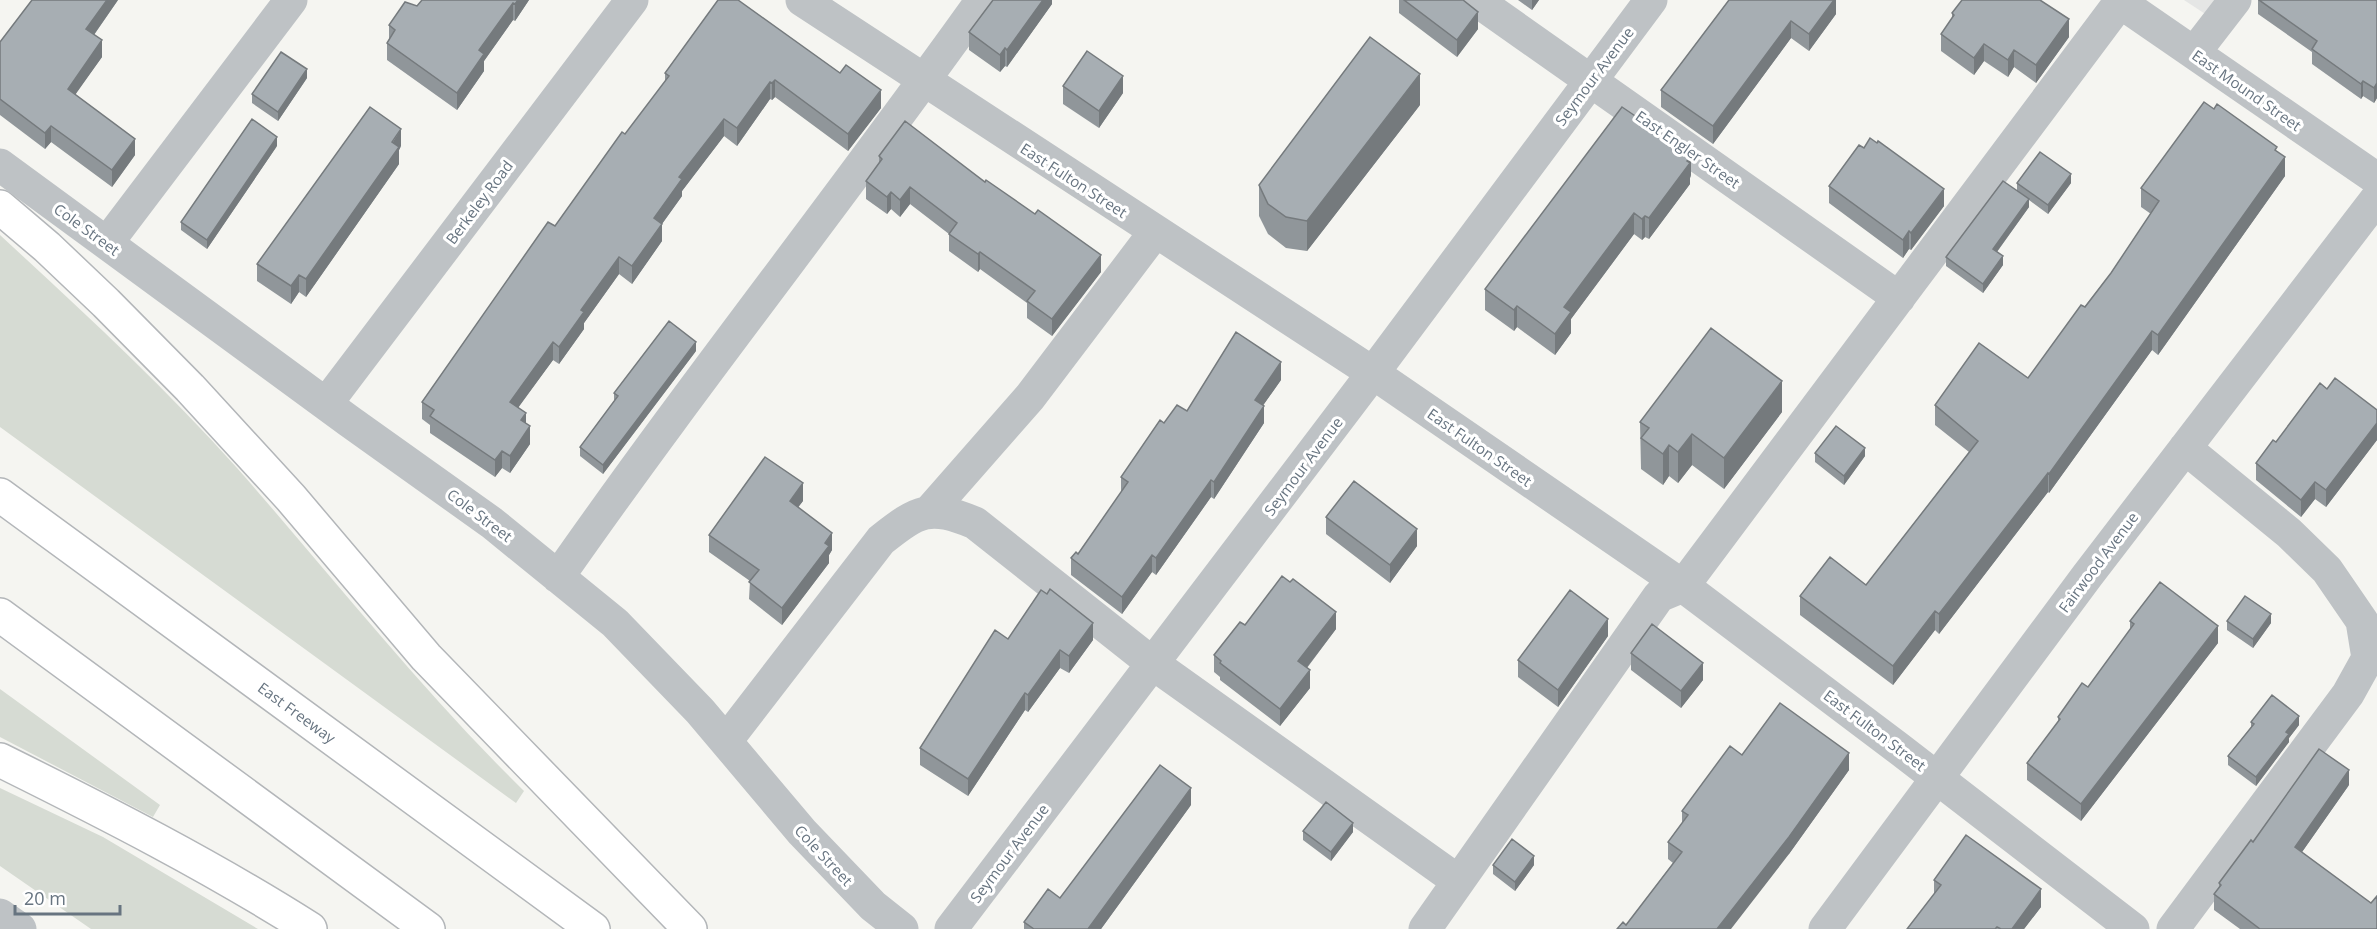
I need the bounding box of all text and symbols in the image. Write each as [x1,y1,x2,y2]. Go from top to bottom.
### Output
street label: Seymour Avenue [1550,23,1638,129]
street label: East Mound Street [2188,45,2306,135]
street label: East Engler Street [1632,106,1744,192]
street label: East Fulton Street [1017,138,1131,222]
street label: Berkeley Road [441,156,517,248]
street label: Cole Street [50,198,124,260]
street label: East Fulton Street [1424,403,1536,491]
street label: Seymour Avenue [1259,413,1347,519]
street label: Cole Street [443,484,517,546]
street label: Fairwood Avenue [2054,508,2142,616]
street label: East Freeway [254,677,340,748]
street label: East Fulton Street [1820,685,1930,775]
street label: Seymour Avenue [965,800,1053,906]
street label: Cole Street [791,820,857,890]
scale bar [15,878,120,916]
text: 20 m [24,886,66,910]

